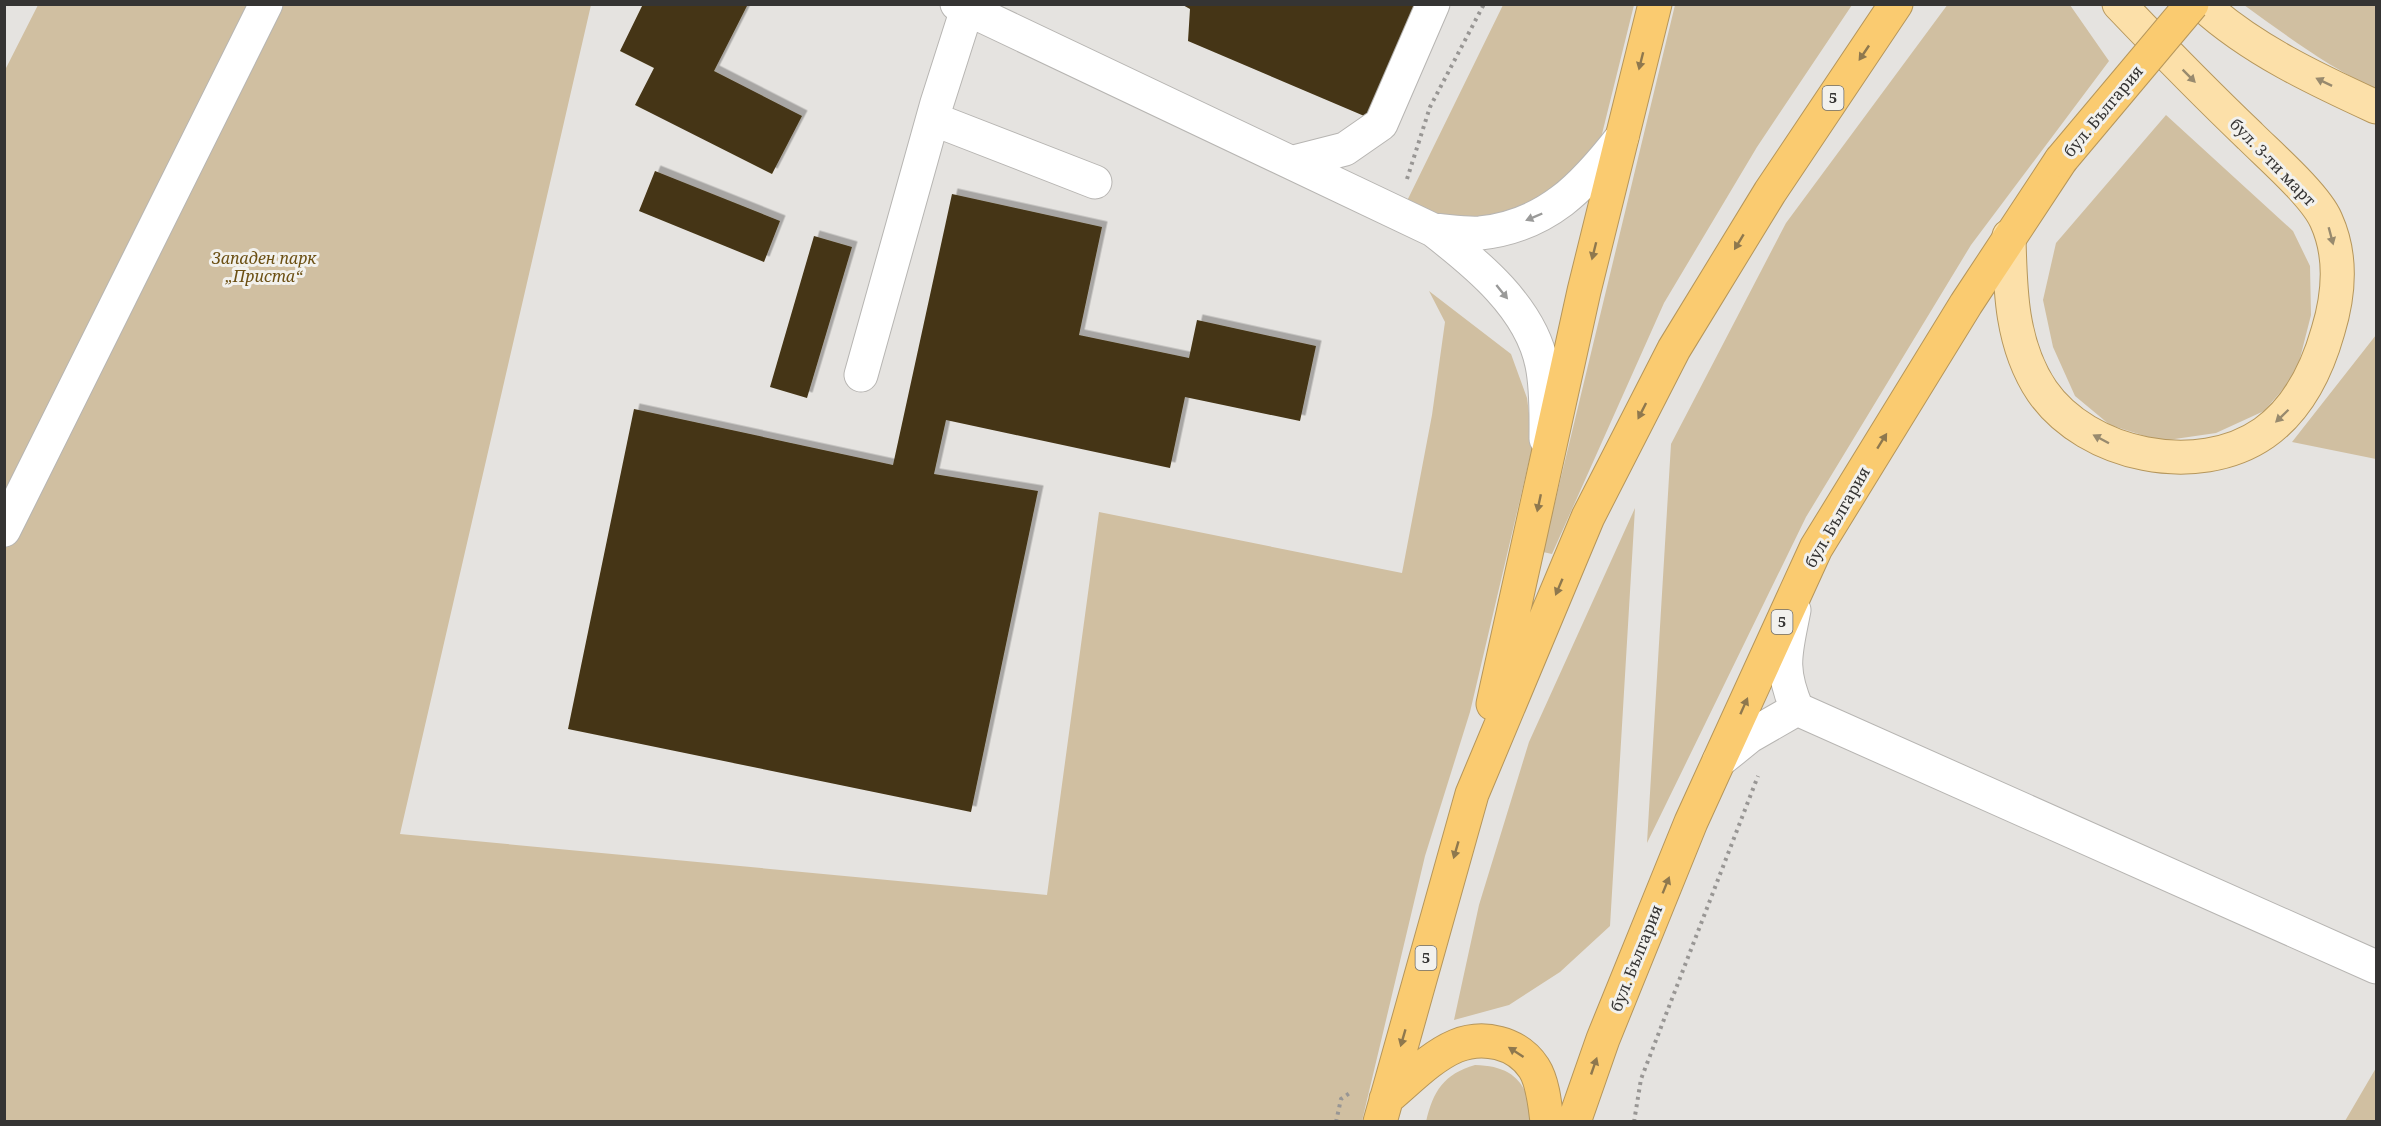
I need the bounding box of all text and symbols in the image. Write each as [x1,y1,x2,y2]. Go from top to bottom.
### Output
one-way arrow [1859,45,1870,61]
one-way arrow [1636,52,1646,70]
street label: бул. България [2058,61,2148,161]
one-way arrow [2182,69,2196,84]
one-way arrow [2315,77,2332,86]
road number: 5 [1822,86,1844,110]
street label: бул. 3-ти март [2225,113,2321,211]
one-way arrow [1524,212,1542,222]
one-way arrow [2326,227,2336,246]
one-way arrow [1734,234,1745,250]
one-way arrow [1589,241,1599,260]
park label: Западен парк „Приста“ [211,247,317,287]
one-way arrow [1496,284,1508,299]
one-way arrow [1637,402,1647,419]
one-way arrow [2275,408,2289,422]
one-way arrow [1876,433,1887,449]
one-way arrow [2093,434,2110,444]
street label: бул. България [1799,463,1875,571]
one-way arrow [1534,493,1543,512]
one-way arrow [1554,578,1563,596]
road number: 5 [1772,610,1792,634]
one-way arrow [1739,698,1748,715]
one-way arrow [1451,841,1461,859]
one-way arrow [1662,876,1671,894]
street label: бул. България [1605,901,1667,1015]
road number: 5 [1416,946,1436,970]
one-way arrow [1398,1029,1407,1047]
one-way arrow [1508,1047,1524,1058]
one-way arrow [1589,1057,1599,1075]

